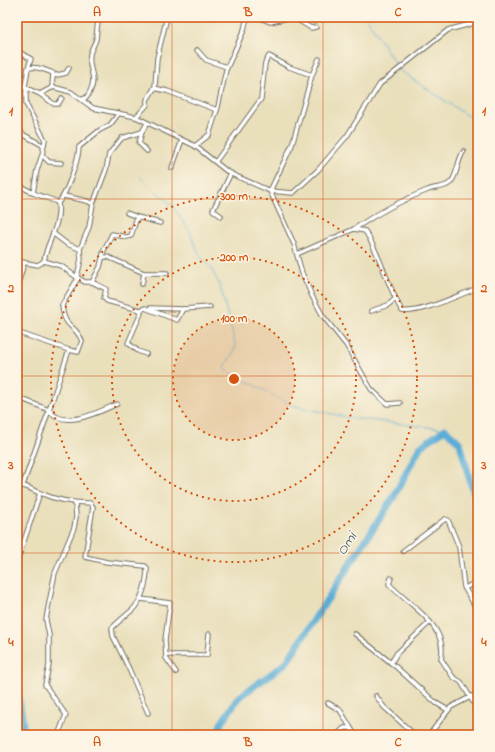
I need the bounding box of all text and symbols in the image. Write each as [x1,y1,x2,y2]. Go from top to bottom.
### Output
text: A [93,3,101,22]
text: B [243,3,253,22]
text: C [394,3,402,22]
text: 1 [9,102,14,121]
text: 1 [482,102,487,121]
text: 300 m [219,188,249,206]
text: 200 m [219,249,249,267]
text: 2 [7,279,15,298]
text: 2 [480,279,488,298]
text: 100 m [221,310,248,328]
centre of rings [227,372,241,386]
text: 3 [7,456,14,475]
text: 3 [480,456,487,475]
water label: Omi [331,527,364,560]
text: 4 [7,633,14,652]
text: 4 [480,633,487,652]
text: A [93,733,101,752]
text: B [243,733,253,752]
text: C [394,733,402,752]

